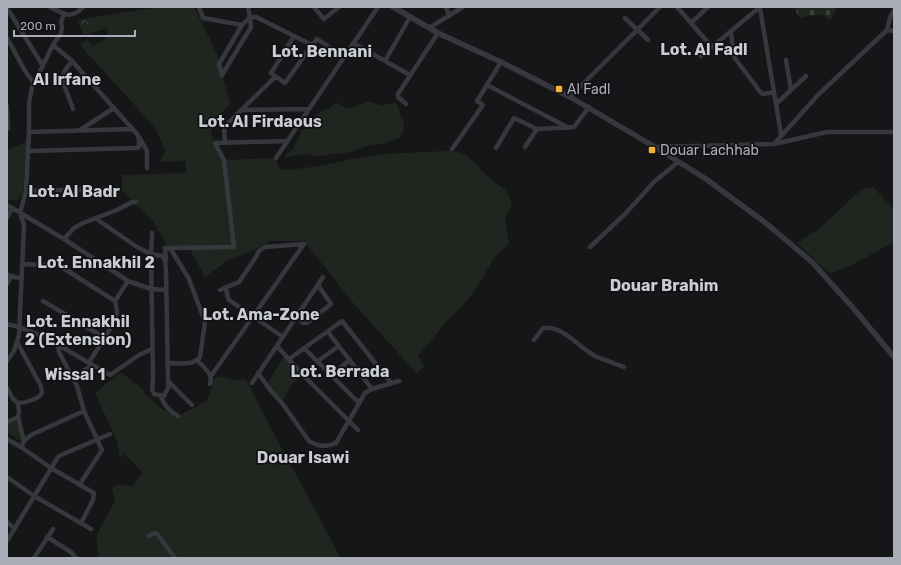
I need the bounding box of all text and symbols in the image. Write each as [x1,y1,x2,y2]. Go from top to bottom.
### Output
scale bar [14,12,135,38]
text: 200 m [20,19,56,33]
district label: Lot. Al Fadl [660,40,748,59]
district label: Lot. Bennani [272,42,372,61]
district label: Al Irfane [33,70,101,89]
place label: Al Fadl [567,81,610,98]
marker: Al Fadl [554,84,564,94]
district label: Lot. Al Firdaous [198,112,322,131]
place label: Douar Lachhab [660,142,759,159]
marker: Douar Lachhab [647,145,657,155]
district label: Lot. Al Badr [28,182,121,201]
district label: Lot. Ennakhil 2 [37,253,155,272]
district label: Douar Brahim [610,276,718,295]
district label: Lot. Ama-Zone [203,305,319,324]
district label: Lot. Ennakhil 2 (Extension) [25,312,131,349]
district label: Lot. Berrada [291,362,389,381]
district label: Wissal 1 [45,365,105,384]
district label: Douar Isawi [257,448,349,467]

